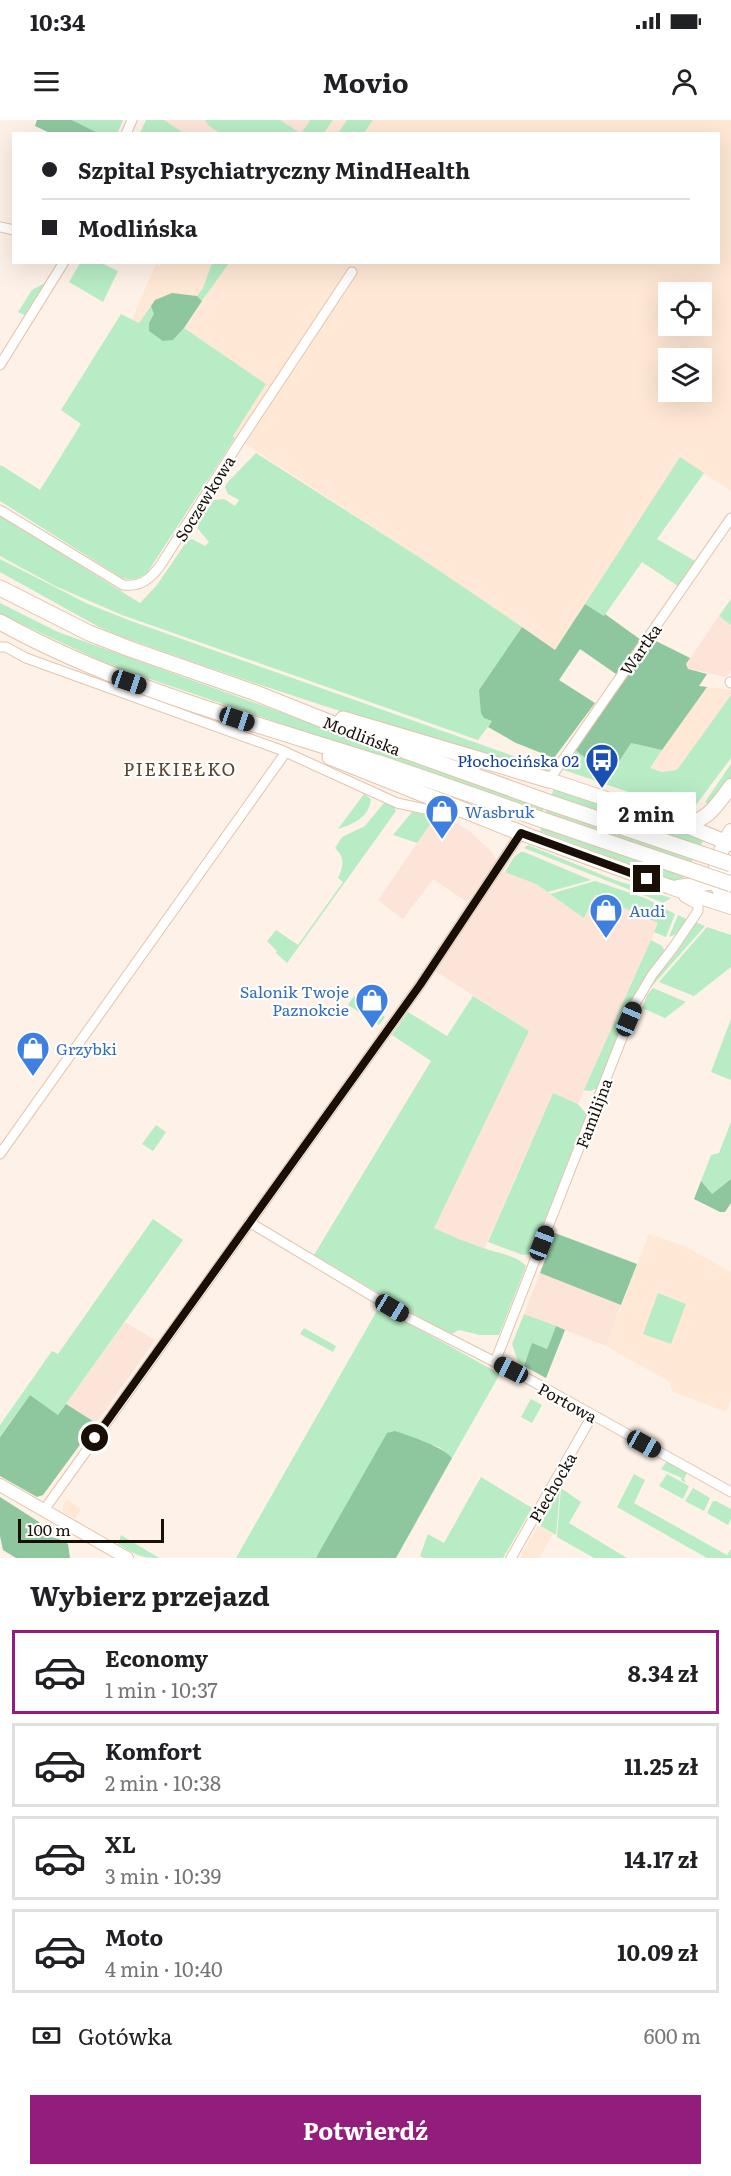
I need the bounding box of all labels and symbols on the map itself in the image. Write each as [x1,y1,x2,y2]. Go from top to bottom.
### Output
street label: Soczewkowa [168,450,240,546]
street label: Wartka [614,618,667,680]
car [109,668,149,696]
car [217,705,257,733]
street label: Modlińska [320,709,405,761]
bus stop icon: Płochocińska 02 [584,742,620,789]
place label: Płochocińska 02 [457,748,579,772]
district label: PIEKIEŁKO [123,755,237,782]
callout: 2 min [598,792,696,834]
shop icon: Wasbruk [424,793,460,840]
place label: Wasbruk [465,799,535,823]
route end [633,865,660,892]
shop icon: Audi [588,892,624,939]
place label: Audi [629,898,665,922]
place label: Salonik Twoje Paznokcie [240,979,349,1021]
shop icon: Salonik Twoje Paznokcie [354,982,390,1029]
car [614,999,644,1039]
shop icon: Grzybki [15,1030,51,1077]
place label: Grzybki [56,1036,117,1060]
street label: Familijna [569,1074,617,1152]
car [527,1223,557,1263]
car [372,1291,412,1325]
car [491,1354,531,1386]
street label: Portowa [534,1376,602,1428]
route start [81,1424,108,1451]
car [624,1427,664,1461]
street label: Piechocka [522,1447,582,1526]
scale bar [18,1516,164,1544]

